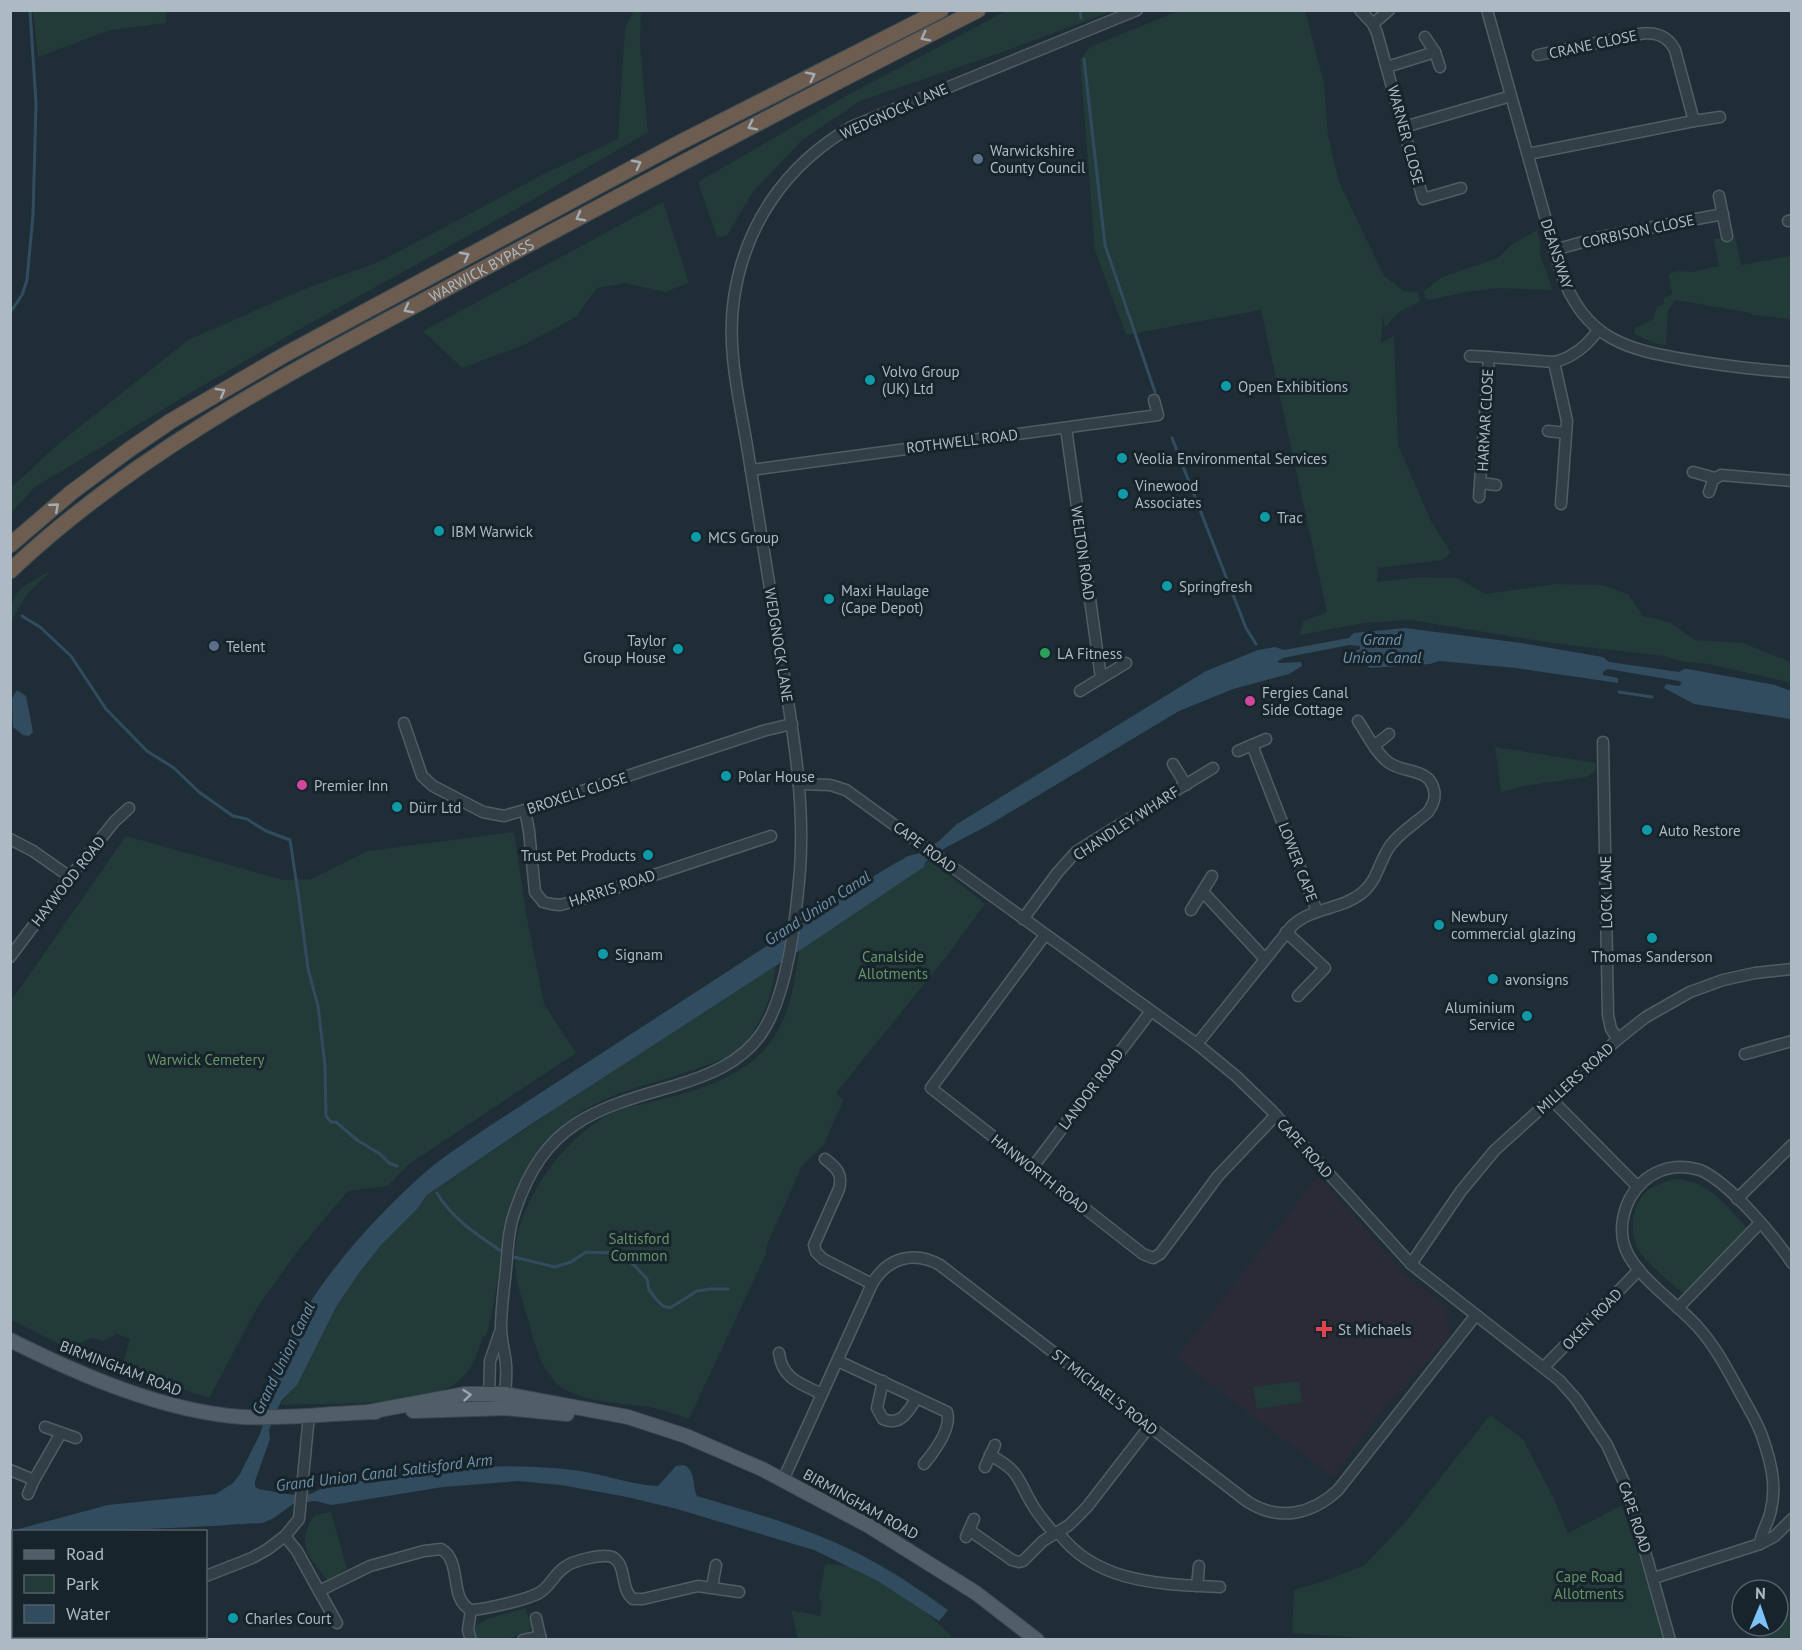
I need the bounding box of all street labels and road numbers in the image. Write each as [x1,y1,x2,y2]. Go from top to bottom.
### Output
street label: CRANE CLOSE [1547,25,1639,63]
street label: WEDGNOCK LANE [837,79,951,143]
street label: WARNER CLOSE [1384,83,1428,187]
street label: CORBISON CLOSE [1580,210,1696,252]
street label: DEANSWAY [1537,216,1577,292]
street label: WARWICK BYPASS [425,234,537,306]
street label: HARMAR CLOSE [1473,368,1497,472]
street label: ROTHWELL ROAD [905,425,1019,457]
street label: WELTON ROAD [1067,505,1099,601]
street label: WEDGNOCK LANE [761,586,797,704]
street label: BROXELL CLOSE [524,768,630,818]
street label: CHANDLEY WHARF [1069,782,1183,864]
street label: CAPE ROAD [890,817,960,877]
street label: LOWER CAPE [1274,820,1322,904]
street label: HAYWOOD ROAD [27,832,109,930]
street label: LOCK LANE [1596,855,1616,929]
street label: HARRIS ROAD [566,865,658,911]
street label: MILLERS ROAD [1532,1038,1618,1118]
street label: LANDOR ROAD [1054,1045,1128,1133]
street label: CAPE ROAD [1273,1114,1337,1182]
street label: HANWORTH ROAD [987,1130,1093,1218]
street label: OKEN ROAD [1558,1284,1626,1354]
street label: BIRMINGHAM ROAD [57,1336,185,1400]
street label: ST MICHAEL'S ROAD [1048,1345,1162,1439]
street label: BIRMINGHAM ROAD [800,1464,922,1544]
street label: CAPE ROAD [1615,1479,1655,1555]

